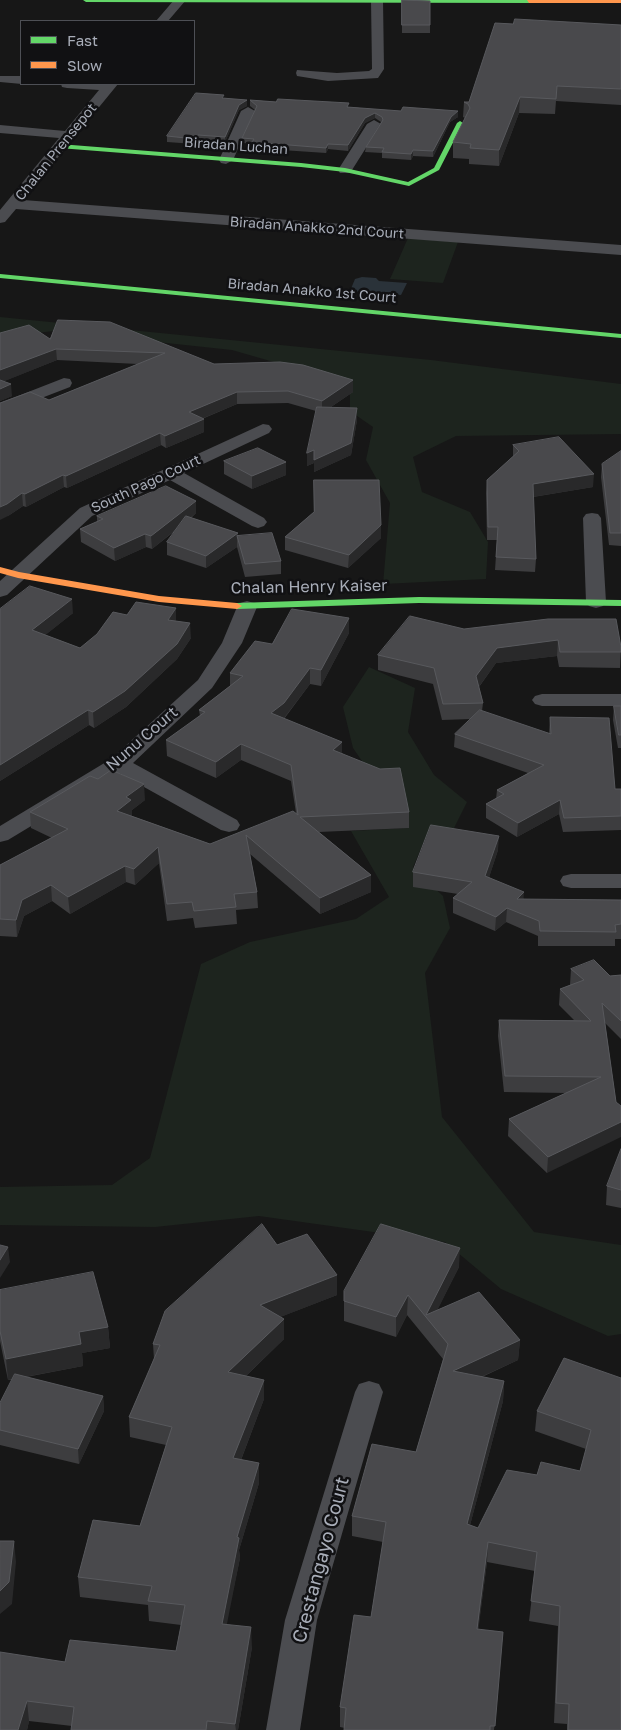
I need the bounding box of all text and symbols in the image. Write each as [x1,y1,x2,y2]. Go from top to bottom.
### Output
legend [20,20,195,85]
text: Fast [67,31,98,49]
text: Slow [67,56,102,74]
street label: Chalan Prensepot [12,100,100,204]
street label: Biradan Luchan [184,134,288,158]
street label: Biradan Anakko 2nd Court [229,214,405,242]
street label: Biradan Anakko 1st Court [227,275,397,307]
street label: South Pago Court [89,451,203,517]
street label: Chalan Henry Kaiser [230,576,388,598]
street label: Nunu Court [102,703,182,775]
street label: Crestangayo Court [288,1475,354,1645]

